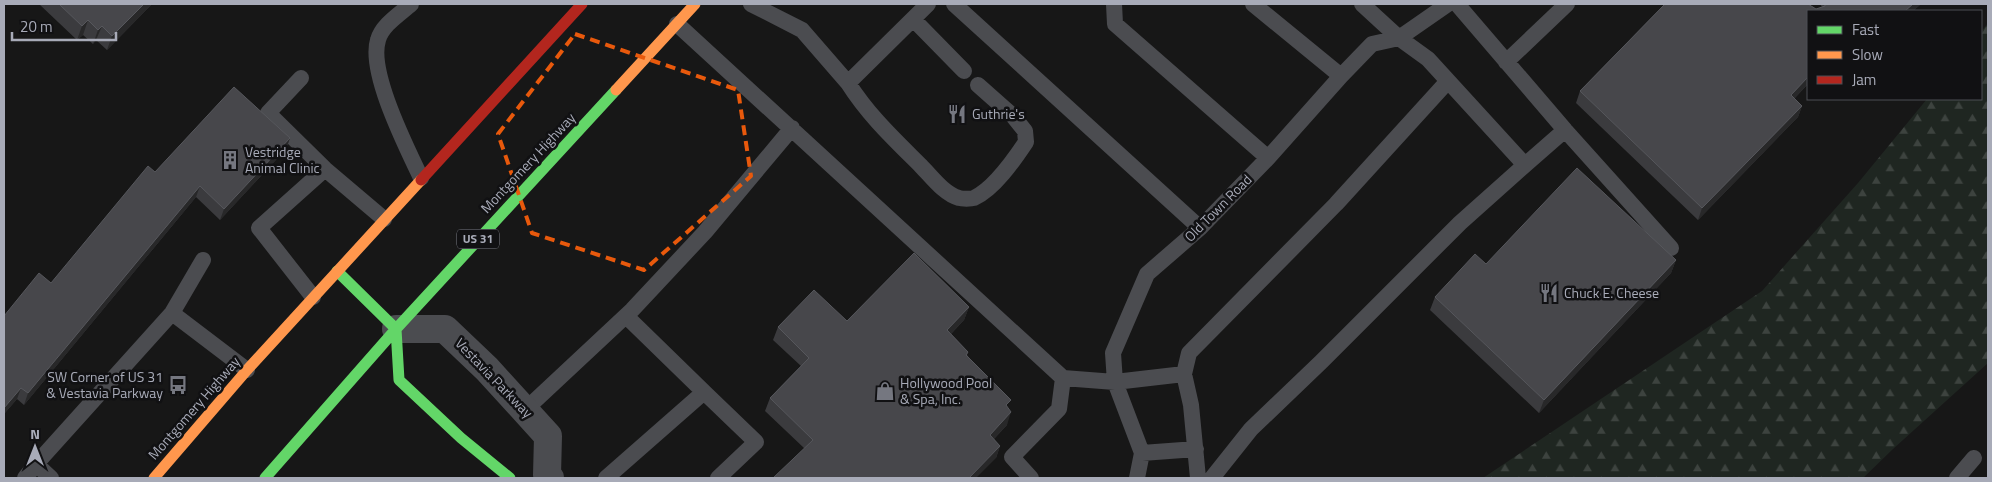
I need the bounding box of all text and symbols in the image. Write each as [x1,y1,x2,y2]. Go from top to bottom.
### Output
scale bar [12,10,116,42]
legend [1807,10,1982,100]
text: 20 m [20,15,53,38]
text: Fast [1852,18,1880,41]
text: Slow [1852,43,1883,66]
text: Jam [1852,68,1876,91]
restaurant icon: Guthrie's [946,103,968,125]
place label: Guthrie's [972,103,1025,124]
street label: Montgomery Highway [475,107,580,218]
place label: Vestridge Animal Clinic [245,141,320,178]
building icon: Vestridge Animal Clinic [219,149,241,171]
street label: Old Town Road [1179,169,1256,246]
road number: US 31 [457,230,499,248]
restaurant icon: Chuck E. Cheese [1538,282,1560,304]
place label: Chuck E. Cheese [1564,282,1659,303]
street label: Vestavia Parkway [451,333,538,423]
street label: Montgomery Highway [143,351,245,464]
place label: SW Corner of US 31 & Vestavia Parkway [46,366,163,403]
place label: Hollywood Pool & Spa, Inc. [900,372,992,409]
bus stop icon: SW Corner of US 31 & Vestavia Parkway [167,374,189,396]
shop icon: Hollywood Pool & Spa, Inc. [874,380,896,402]
north arrow [10,422,60,472]
text: N [30,423,40,444]

